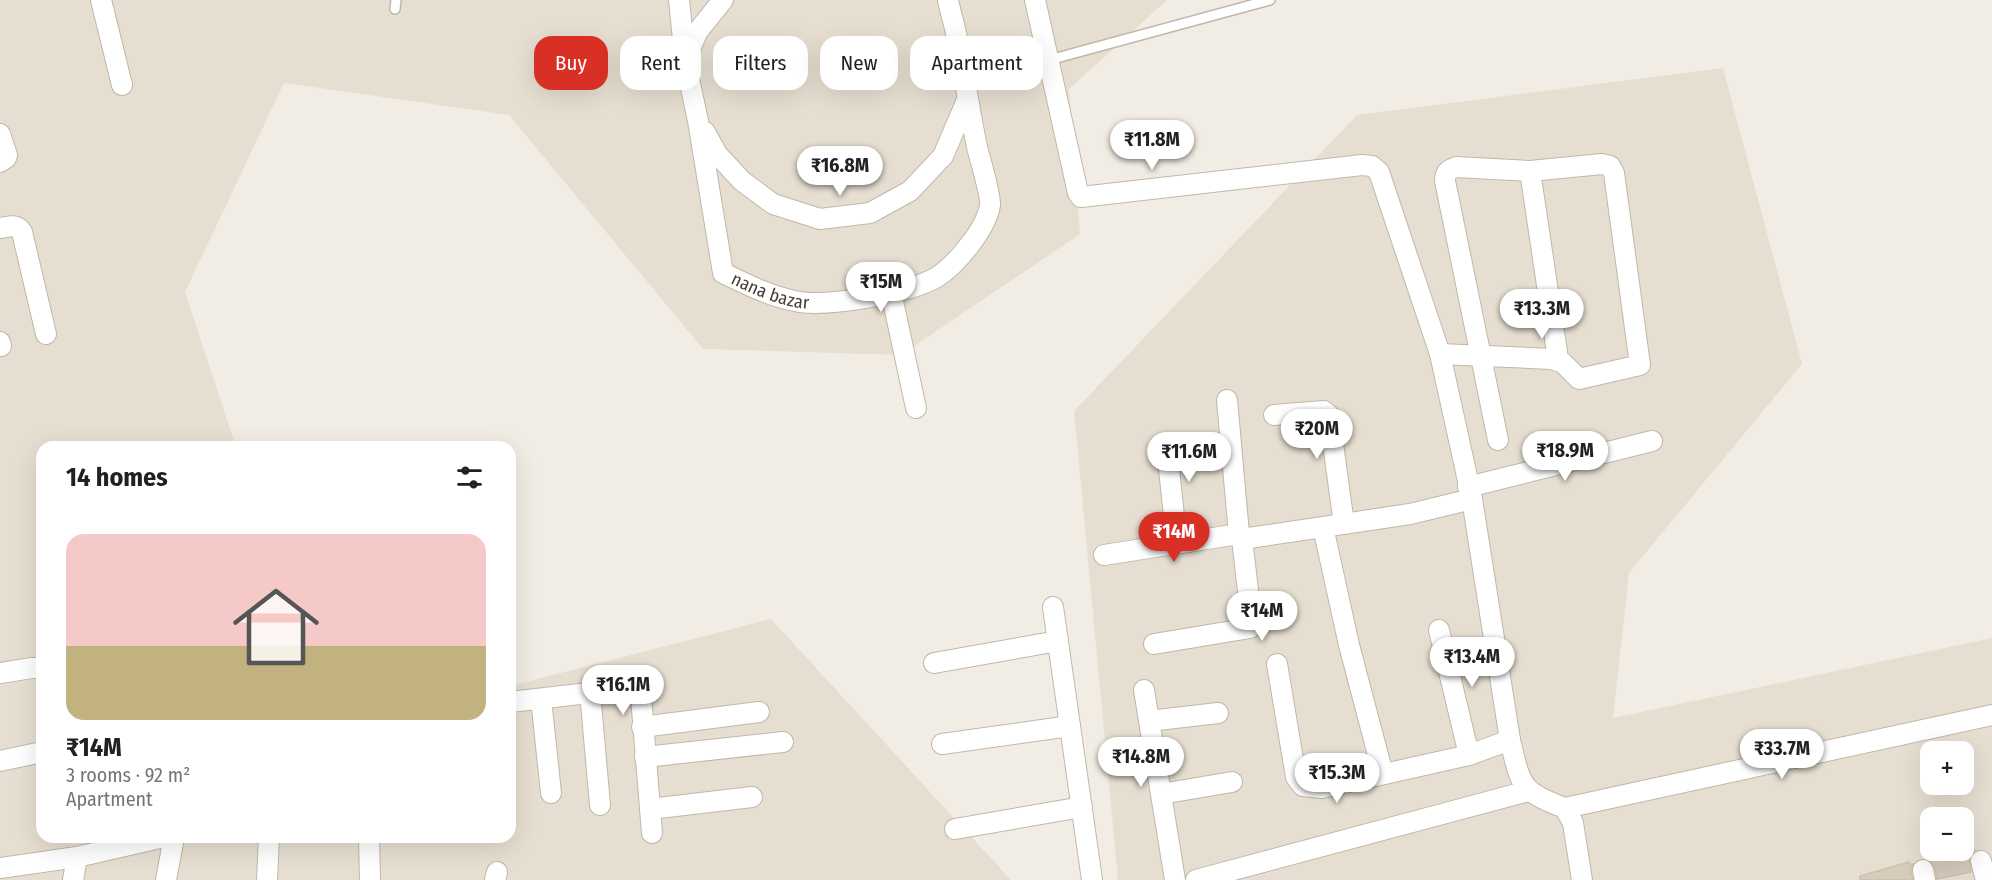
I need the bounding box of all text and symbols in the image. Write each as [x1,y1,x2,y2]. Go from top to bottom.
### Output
chip: Buy [534,36,608,90]
chip: Rent [620,36,701,90]
chip: Filters [713,36,808,90]
chip: New [820,36,898,90]
chip: Apartment [910,36,1043,90]
pin: ₹11.8M [1103,120,1201,171]
text: ₹11.8M [1124,127,1180,151]
pin: ₹16.8M [791,146,889,197]
text: ₹16.8M [811,153,869,177]
pin: ₹15M [845,262,917,313]
street label: nana bazar [728,268,811,314]
text: ₹15M [860,269,902,293]
pin: ₹13.3M [1493,289,1591,340]
text: ₹13.3M [1514,296,1570,320]
pin: ₹20M [1281,409,1353,460]
text: ₹20M [1295,416,1339,440]
pin: ₹18.9M [1516,431,1614,482]
pin: ₹11.6M [1140,432,1238,483]
text: ₹18.9M [1536,438,1594,462]
text: ₹11.6M [1161,439,1217,463]
icon: filters [453,461,486,494]
text: 14 homes [66,462,168,493]
pin: ₹14M [1138,512,1210,563]
text: ₹14M [1153,519,1195,543]
icon: home [222,573,330,681]
pin: ₹14M [1226,591,1298,642]
text: ₹14M [1241,598,1283,622]
pin: ₹13.4M [1423,637,1521,688]
text: ₹13.4M [1444,644,1500,668]
pin: ₹16.1M [574,665,672,716]
text: ₹16.1M [596,672,650,696]
pin: ₹33.7M [1733,729,1831,780]
text: ₹14M [66,732,122,763]
text: ₹33.7M [1754,736,1810,760]
pin: ₹14.8M [1092,737,1190,788]
map controls [1920,741,1974,861]
button: + [1920,741,1974,795]
text: ₹14.8M [1112,744,1170,768]
pin: ₹15.3M [1288,753,1386,804]
text: ₹15.3M [1309,760,1365,784]
text: 3 rooms · 92 m² [66,763,190,787]
text: Apartment [66,787,153,811]
button: − [1920,807,1974,861]

